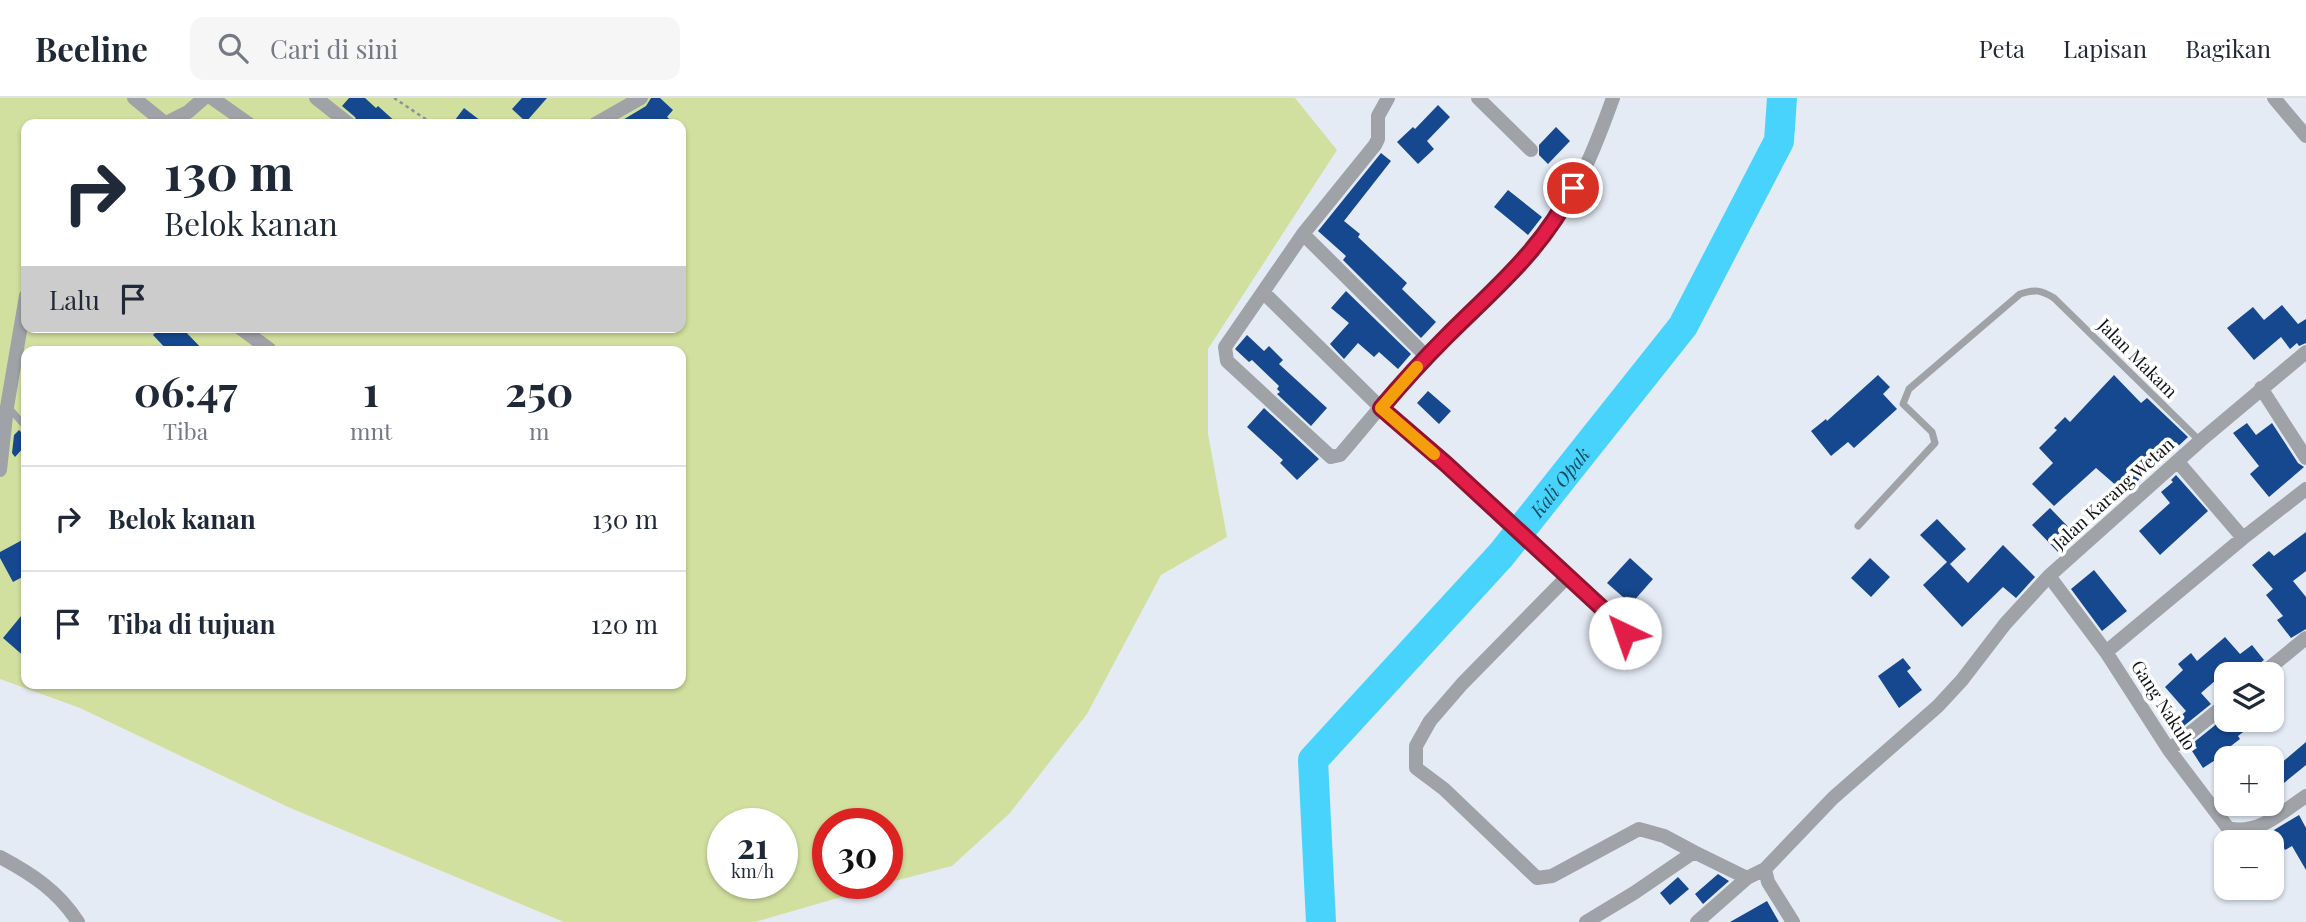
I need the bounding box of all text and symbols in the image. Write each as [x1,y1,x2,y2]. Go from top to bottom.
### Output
search box [190,17,680,80]
text: Beeline [35,26,148,70]
icon: search [214,29,252,67]
text: Cari di sini [270,31,398,66]
text: Peta [1979,32,2025,64]
text: Lapisan [2063,32,2147,64]
text: Bagikan [2185,32,2271,64]
text: 130 m [164,138,294,203]
icon: right [49,147,140,238]
pin [1543,158,1603,218]
icon: arrive [1554,169,1592,207]
text: Belok kanan [164,201,338,244]
icon: arrive [114,280,152,318]
text: Lalu [49,282,100,317]
street label: Jalan Makam [2092,312,2183,403]
text: 06:47 [134,362,237,418]
text: 1 [363,362,379,418]
text: 250 [505,362,573,418]
text: Tiba [163,415,208,446]
text: mnt [350,415,392,446]
text: m [529,415,549,446]
street label: Jalan Karang Wetan [2046,432,2179,555]
water label: Kali Opak [1523,441,1595,523]
icon: right [49,500,87,538]
text: Belok kanan [108,501,256,536]
text: 130 m [592,501,658,536]
position arrow [1588,596,1662,670]
icon: arrive [49,605,87,643]
text: Tiba di tujuan [108,606,276,641]
text: 120 m [591,606,658,641]
street label: Gang Nakulo [2126,655,2202,755]
map controls [2214,662,2284,900]
button: layers [2214,662,2284,732]
button: + [2214,746,2284,816]
speed limit sign: 30 [812,808,903,899]
text: 21 [737,821,768,868]
button: − [2214,830,2284,900]
text: km/h [731,859,774,883]

